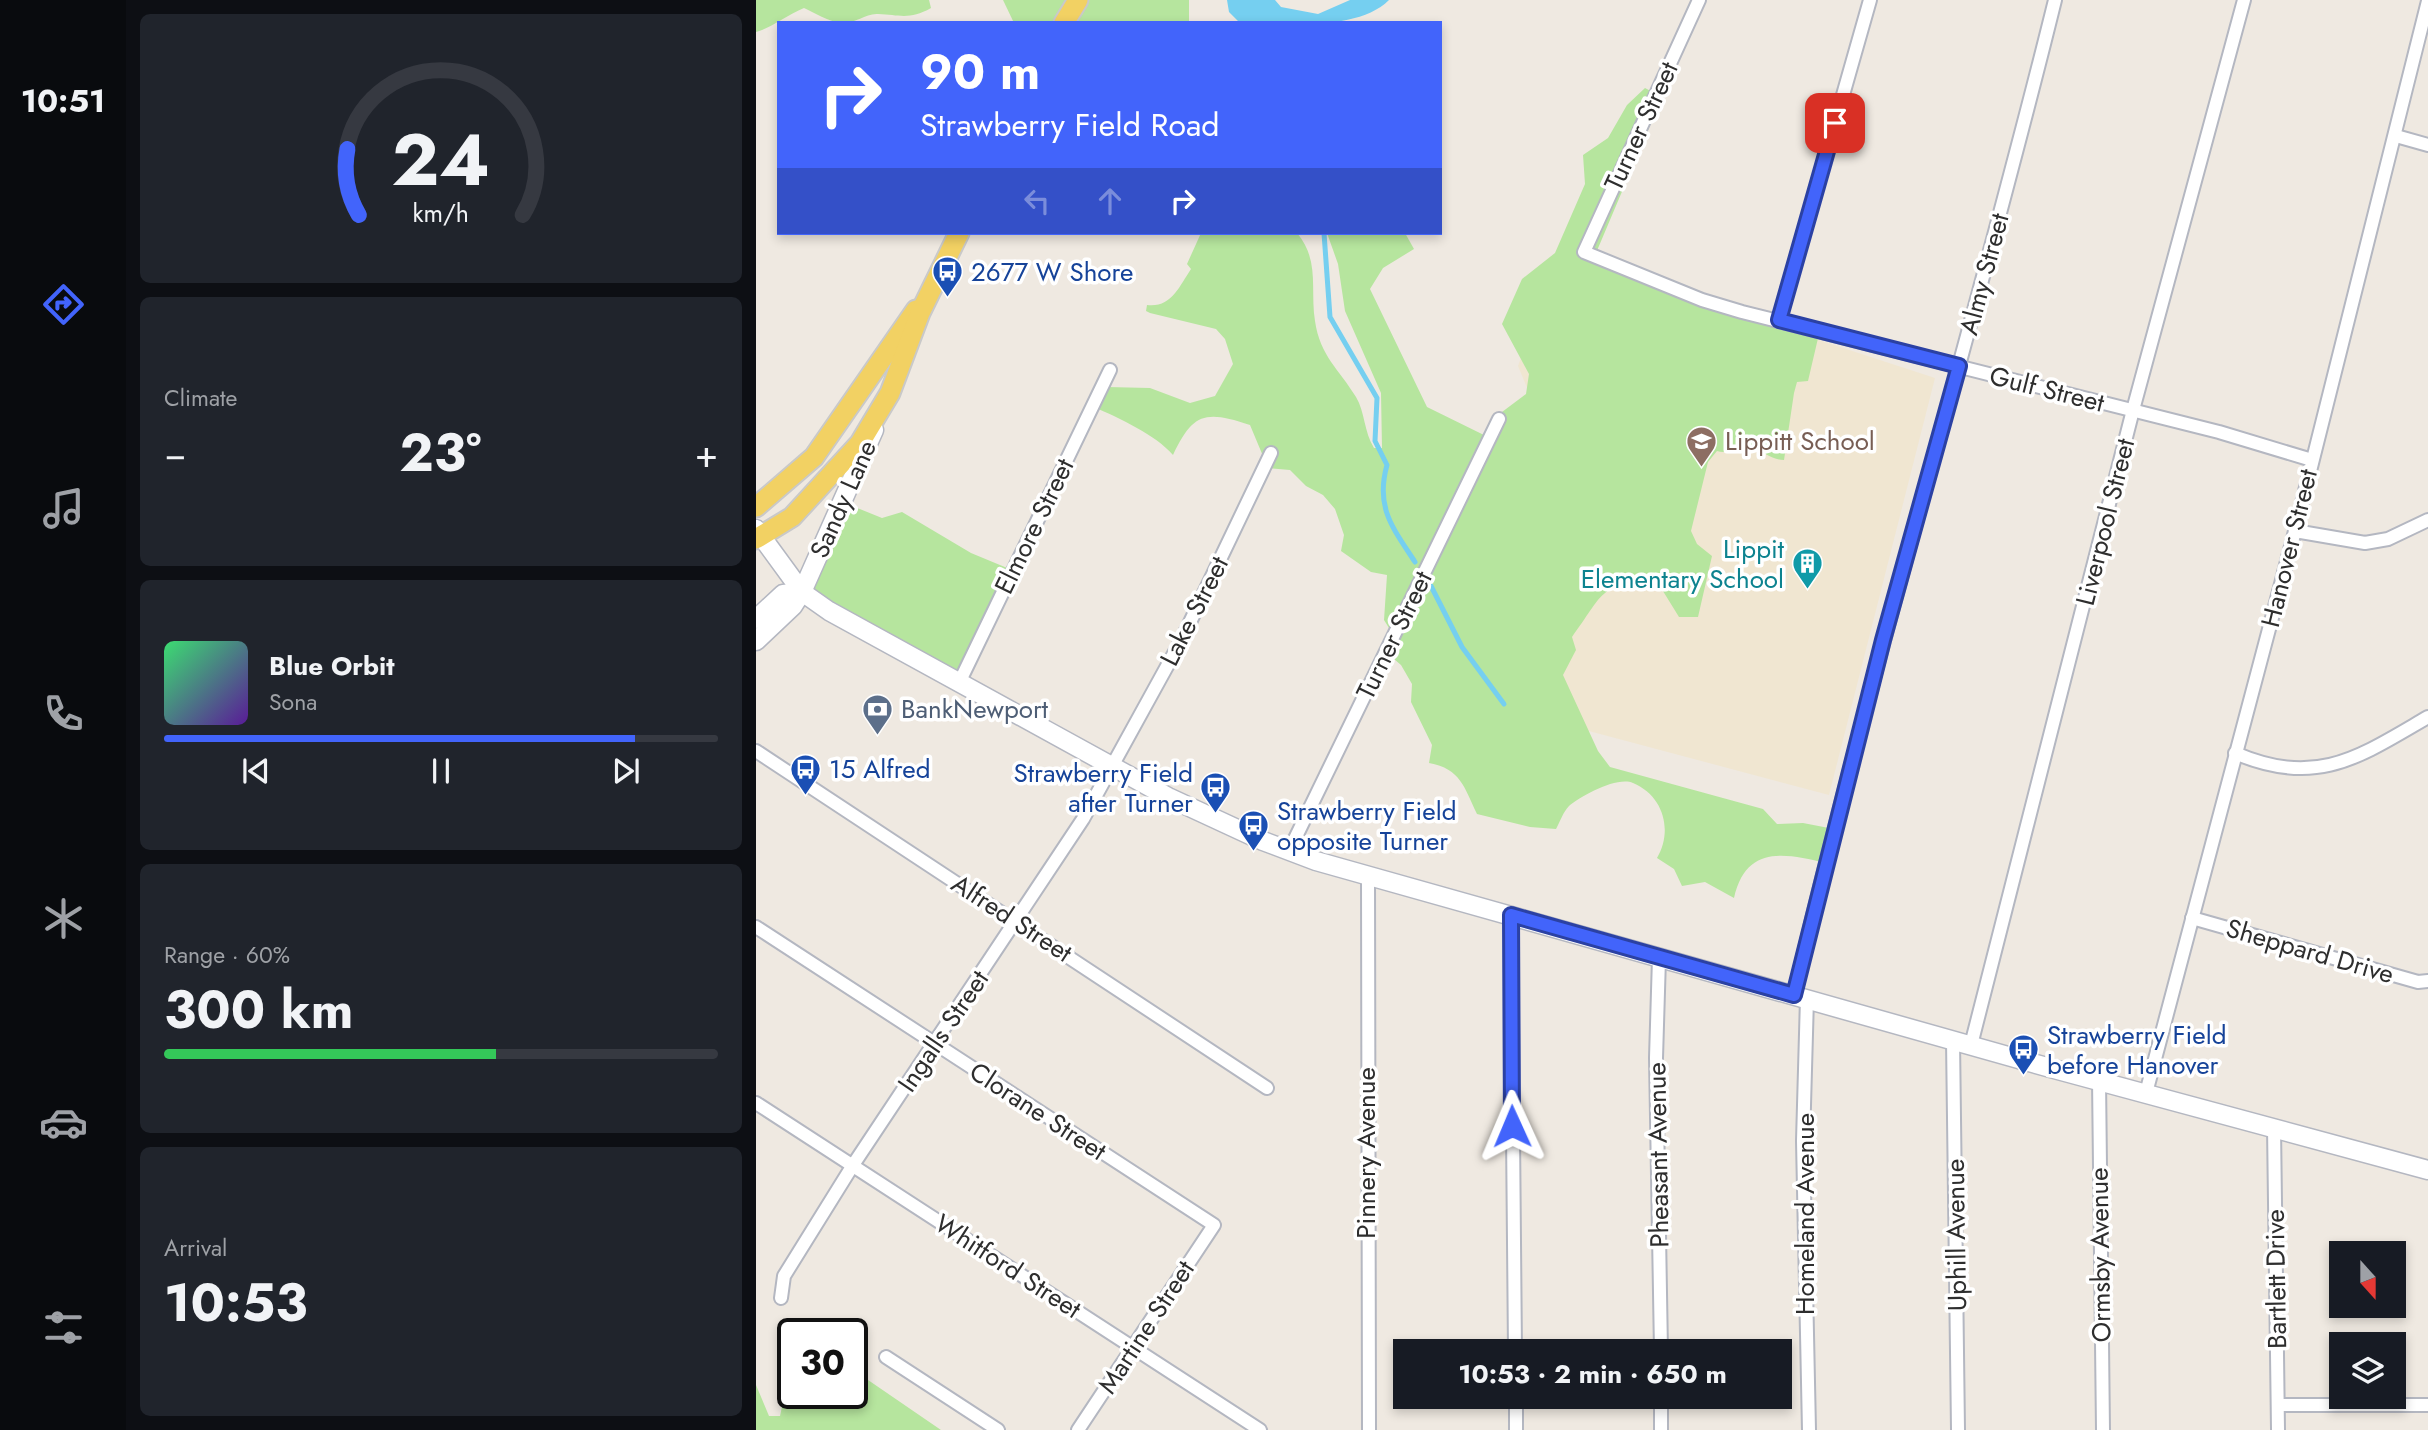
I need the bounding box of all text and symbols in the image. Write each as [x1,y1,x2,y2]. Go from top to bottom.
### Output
text: 90 m [920,37,1040,107]
icon: right [805,49,896,140]
street label: Turner Street [1595,55,1688,197]
text: 10:51 [21,78,105,124]
pin [1805,93,1865,153]
text: Strawberry Field Road [920,102,1220,148]
icon: arrive [1816,104,1854,142]
text: 24 [392,107,490,212]
icon: left [1018,182,1056,220]
icon: ahead [1091,182,1129,220]
icon: right [1164,182,1202,220]
text: km/h [413,194,469,230]
street label: Almy Street [1950,208,2019,339]
place label: 2677 W Shore [971,253,1133,291]
bus stop icon: 2677 W Shore [931,255,965,299]
icon: directions [39,280,88,329]
street label: Gulf Street [1986,356,2109,422]
text: Climate [164,381,237,415]
text: 23° [400,415,481,491]
place label: Lippitt School [1725,422,1875,460]
school or university icon: Lippitt School [1685,424,1719,468]
text: − [164,426,186,481]
text: + [695,426,718,481]
street label: Sandy Lane [800,434,886,564]
street label: Liverpool Street [2066,434,2144,609]
street label: Elmore Street [985,451,1084,600]
street label: Hanover Street [2251,464,2327,631]
icon: music [39,484,88,533]
place label: Lippit Elementary School [1581,530,1785,598]
building icon: Lippit Elementary School [1790,547,1824,591]
street label: Lake Street [1150,549,1238,672]
street label: Turner Street [1347,564,1442,706]
text: Blue Orbit [269,647,394,685]
text: Sona [269,685,317,719]
icon: phone [39,689,88,738]
place label: BankNewport [901,690,1049,728]
bank icon: BankNewport [861,692,895,736]
place label: 15 Alfred [829,750,930,788]
icon: previous [237,752,275,790]
icon: pause [422,752,460,790]
icon: next [607,752,645,790]
bus stop icon: 15 Alfred [789,752,823,796]
place label: Strawberry Field after Turner [1014,754,1193,822]
bus stop icon: Strawberry Field after Turner [1199,771,1233,815]
place label: Strawberry Field opposite Turner [1277,792,1456,860]
bus stop icon: Strawberry Field opposite Turner [1237,809,1271,853]
street label: Alfred Street [944,865,1080,972]
icon: climate [39,894,88,943]
street label: Sheppard Drive [2222,909,2398,993]
text: Range · 60% [164,938,290,972]
street label: Ingalls Street [888,962,998,1100]
text: 300 km [164,972,353,1048]
place label: Strawberry Field before Hanover [2047,1016,2226,1084]
bus stop icon: Strawberry Field before Hanover [2007,1033,2041,1077]
street label: Clorane Street [962,1053,1115,1170]
street label: Pheasant Avenue [1637,1062,1679,1248]
street label: Pinnery Avenue [1347,1067,1385,1239]
position arrow [1475,1089,1549,1163]
icon: car [39,1098,88,1147]
street label: Homeland Avenue [1786,1113,1824,1315]
street label: Uphill Avenue [1936,1159,1976,1311]
street label: Ormsby Avenue [2079,1167,2121,1343]
street label: Whitford Street [927,1204,1089,1328]
street label: Bartlett Drive [2256,1209,2296,1349]
text: Arrival [164,1231,227,1265]
north arrow [2329,1241,2406,1318]
map controls [2329,1241,2406,1409]
street label: Martine Street [1089,1252,1204,1401]
text: 10:53 [164,1265,307,1341]
icon: filters [39,1303,88,1352]
speed limit sign: 30 [777,1318,868,1409]
button: layers [2329,1332,2406,1409]
text: 10:53 · 2 min · 650 m [1458,1355,1727,1393]

